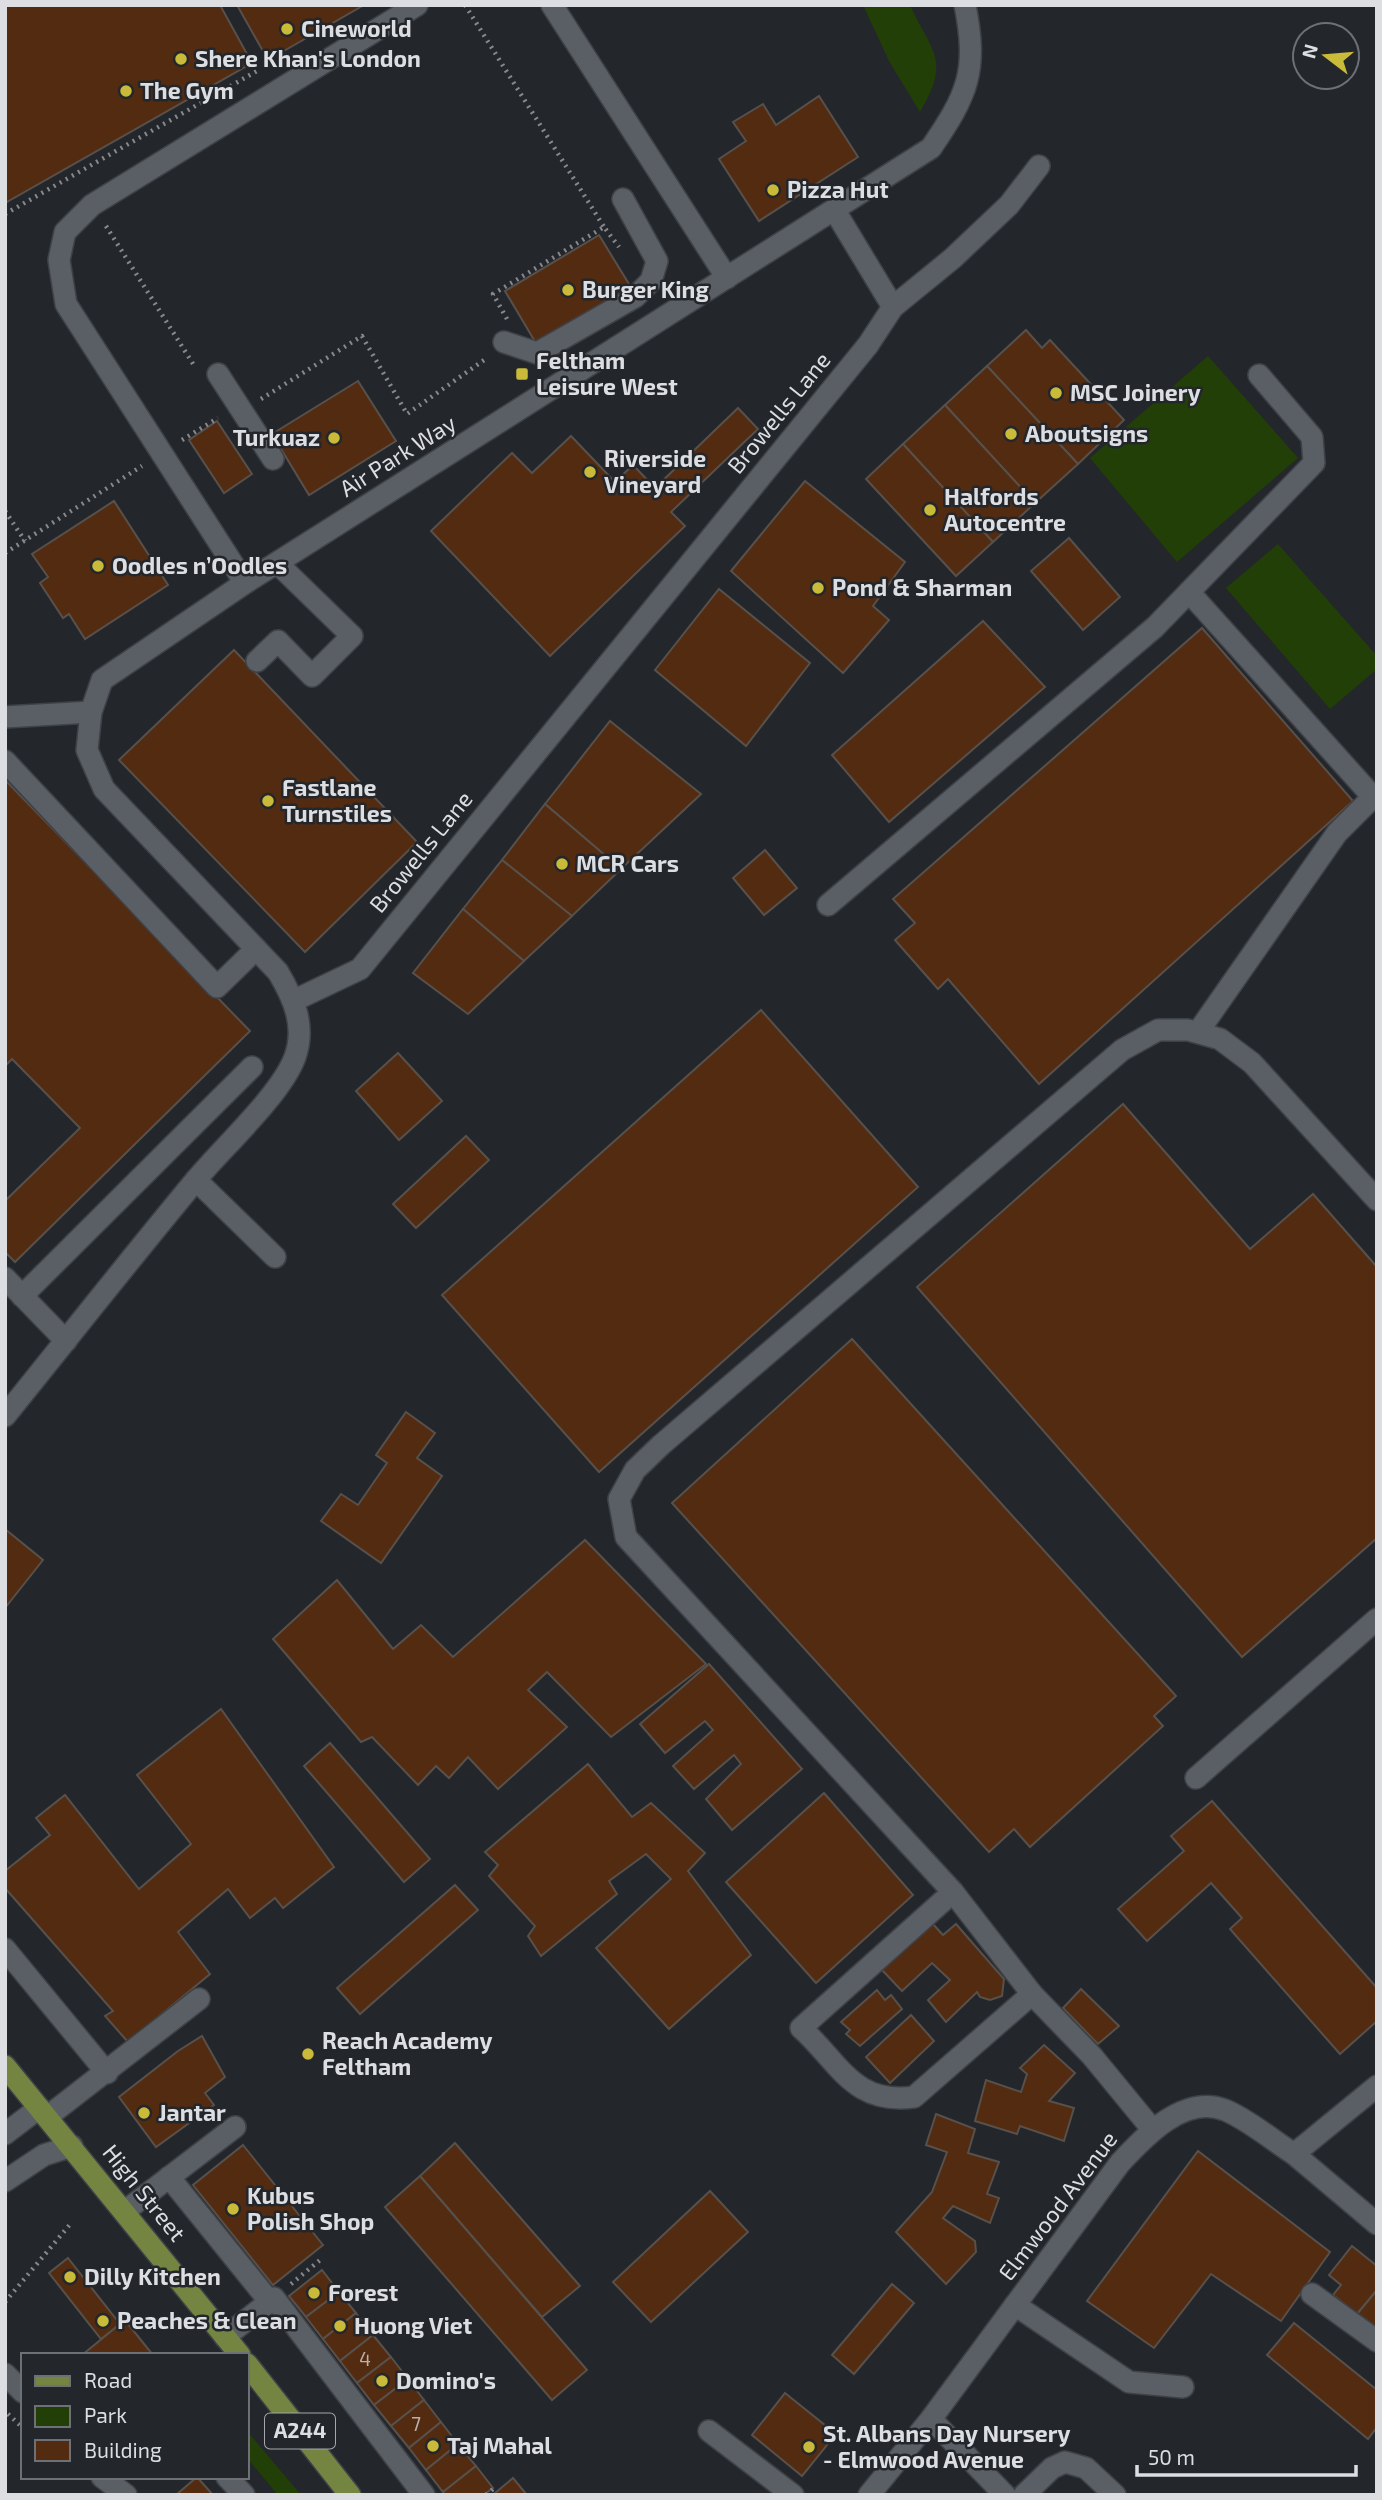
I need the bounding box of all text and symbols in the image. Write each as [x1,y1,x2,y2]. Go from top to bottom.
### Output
place label: Cineworld [301,14,412,42]
marker: Cineworld [279,21,295,37]
north arrow [1291,21,1361,91]
text: N [1296,41,1322,61]
place label: Shere Khan's London [195,44,421,72]
marker: Shere Khan's London [173,51,189,67]
place label: The Gym [140,76,234,104]
marker: The Gym [118,83,134,99]
place label: Pizza Hut [787,175,889,203]
marker: Pizza Hut [765,182,781,198]
place label: Burger King [582,275,709,303]
marker: Burger King [560,282,576,298]
place label: Feltham Leisure West [536,346,678,400]
street label: Browells Lane [721,346,836,479]
marker: Feltham Leisure West [514,366,530,382]
place label: MSC Joinery [1070,378,1201,406]
marker: MSC Joinery [1048,385,1064,401]
street label: Air Park Way [334,408,461,502]
place label: Aboutsigns [1025,419,1148,447]
place label: Turkuaz [233,423,320,451]
marker: Aboutsigns [1003,426,1019,442]
marker: Turkuaz [326,430,342,446]
place label: Riverside Vineyard [604,444,706,498]
marker: Riverside Vineyard [582,464,598,480]
place label: Halfords Autocentre [944,482,1066,536]
marker: Halfords Autocentre [922,502,938,518]
place label: Oodles n’Oodles [112,551,287,579]
marker: Oodles n’Oodles [90,558,106,574]
place label: Pond & Sharman [832,573,1012,601]
marker: Pond & Sharman [810,580,826,596]
place label: Fastlane Turnstiles [282,773,392,827]
street label: Browells Lane [363,785,478,918]
marker: Fastlane Turnstiles [260,793,276,809]
place label: MCR Cars [576,849,679,877]
marker: MCR Cars [554,856,570,872]
place label: Reach Academy Feltham [322,2026,493,2080]
marker: Reach Academy Feltham [300,2046,316,2062]
place label: Jantar [158,2098,226,2126]
marker: Jantar [136,2105,152,2121]
street label: Elmwood Avenue [992,2125,1122,2286]
street label: High Street [97,2138,192,2247]
place label: Kubus Polish Shop [247,2181,374,2235]
marker: Kubus Polish Shop [225,2201,241,2217]
place label: Dilly Kitchen [84,2262,221,2290]
marker: Dilly Kitchen [62,2269,78,2285]
place label: Forest [328,2278,398,2306]
marker: Forest [306,2285,322,2301]
place label: Peaches & Clean [117,2306,296,2334]
place label: Huong Viet [354,2311,472,2339]
marker: Peaches & Clean [95,2313,111,2329]
marker: Huong Viet [332,2318,348,2334]
house number: 4 [359,2347,371,2370]
legend [21,2353,248,2479]
place label: Domino's [396,2366,496,2394]
text: Road [84,2367,132,2392]
marker: Domino's [374,2373,390,2389]
text: Park [84,2402,127,2427]
house number: 7 [411,2412,421,2435]
road number: A244 [265,2414,335,2448]
place label: St. Albans Day Nursery - Elmwood Avenue [823,2419,1071,2473]
place label: Taj Mahal [447,2431,552,2459]
scale bar [1137,2434,1356,2478]
text: Building [84,2437,162,2462]
marker: Taj Mahal [425,2438,441,2454]
marker: St. Albans Day Nursery - Elmwood Avenue [801,2439,817,2455]
text: 50 m [1148,2444,1195,2469]

